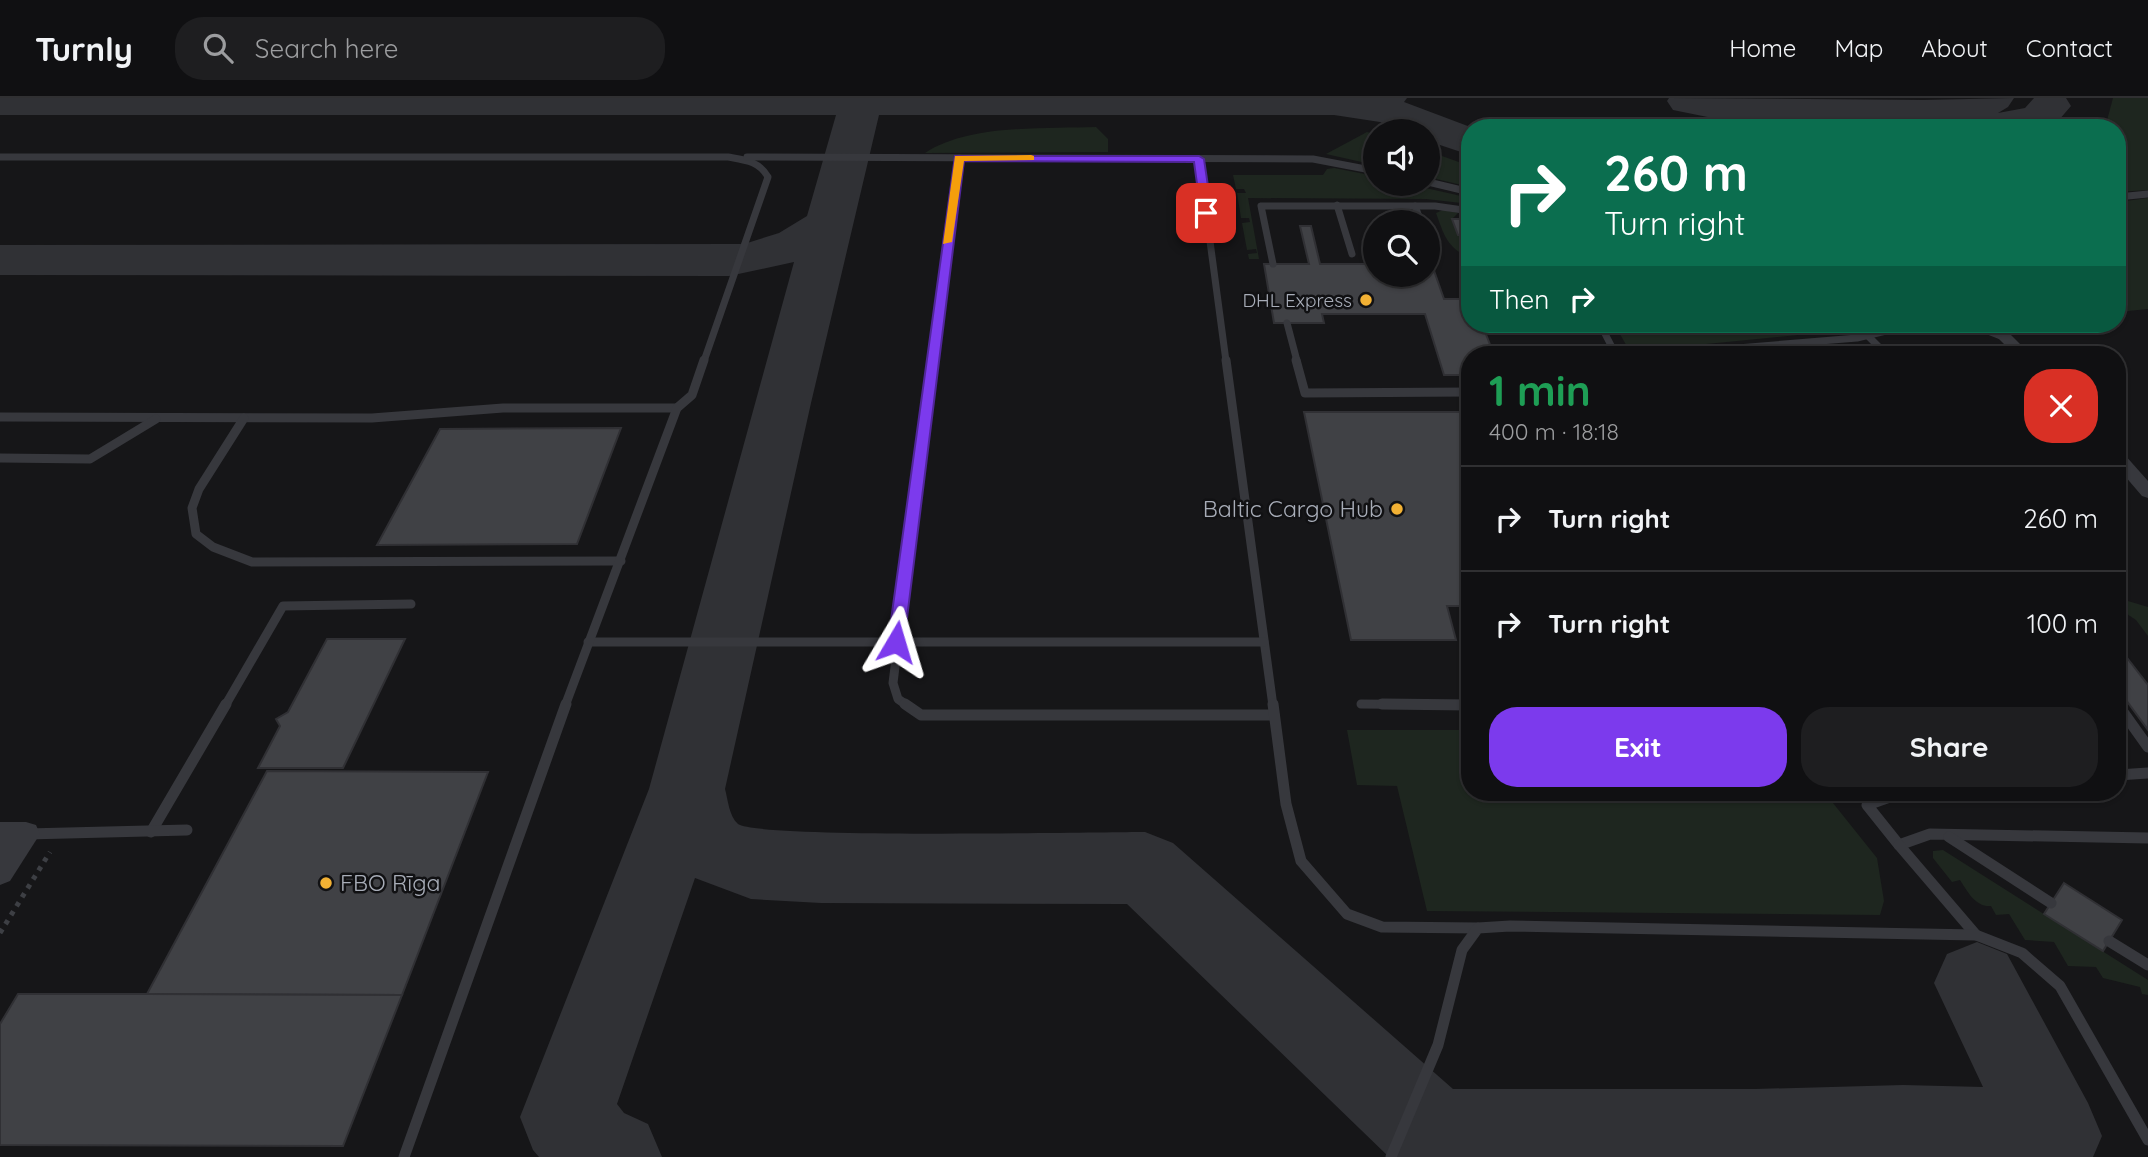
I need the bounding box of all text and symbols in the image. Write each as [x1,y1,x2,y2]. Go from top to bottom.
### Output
search box [175,17,665,80]
text: Turnly [35,28,133,69]
icon: search [199,29,237,67]
text: Search here [255,32,398,65]
text: Home [1729,33,1796,63]
text: Map [1834,33,1883,63]
text: About [1921,33,1988,63]
text: Contact [2026,33,2113,63]
map controls [1363,119,1440,287]
button: sound [1363,119,1440,196]
text: 260 m [1604,142,1748,203]
icon: right [1489,147,1580,238]
pin [1176,183,1236,243]
icon: arrive [1187,194,1225,232]
text: Turn right [1604,203,1745,243]
button: search [1363,210,1440,287]
icon: right [1563,280,1601,318]
text: Then [1489,283,1549,316]
place label: DHL Express [1242,288,1352,312]
marker: DHL Express [1358,292,1374,308]
text: 1 min [1489,364,1591,417]
button: close [2024,369,2098,443]
text: 400 m · 18:18 [1489,417,1619,446]
place label: Baltic Cargo Hub [1203,494,1383,523]
icon: right [1489,500,1527,538]
marker: Baltic Cargo Hub [1389,501,1405,517]
text: Turn right [1548,502,1670,535]
text: 260 m [2023,502,2098,535]
position arrow [859,605,933,679]
icon: right [1489,605,1527,643]
text: Turn right [1548,607,1670,640]
text: 100 m [2027,607,2098,640]
button: Exit [1489,707,1787,787]
button: Share [1801,707,2098,787]
place label: FBO Rīga [340,868,440,897]
marker: FBO Rīga [318,875,334,891]

